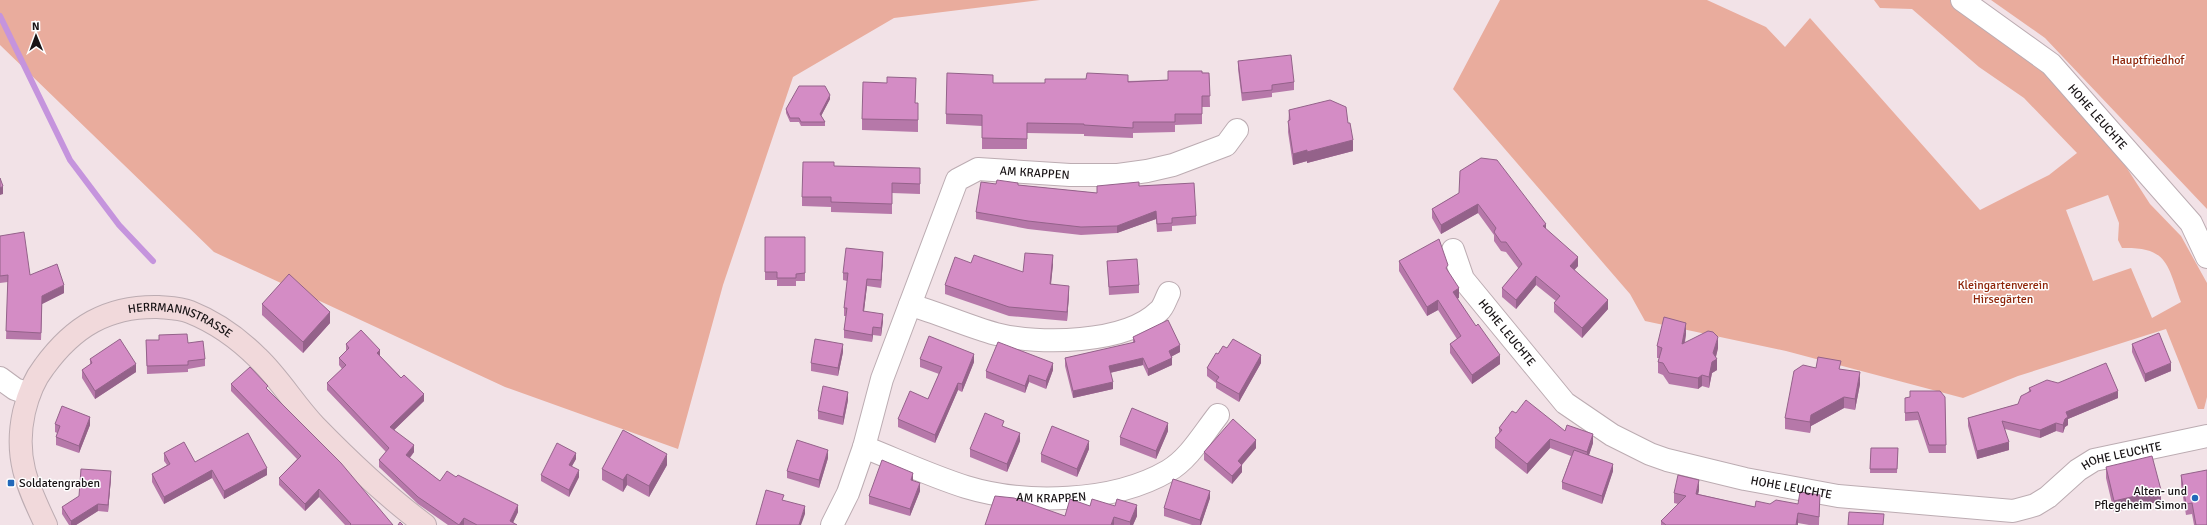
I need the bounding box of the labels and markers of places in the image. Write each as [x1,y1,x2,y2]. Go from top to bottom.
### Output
place label: Soldatengraben [19,476,100,491]
marker: Soldatengraben [6,478,16,488]
place label: Alten- und Pflegeheim Simon [2094,484,2187,513]
marker: Alten- und Pflegeheim Simon [2190,493,2200,503]

